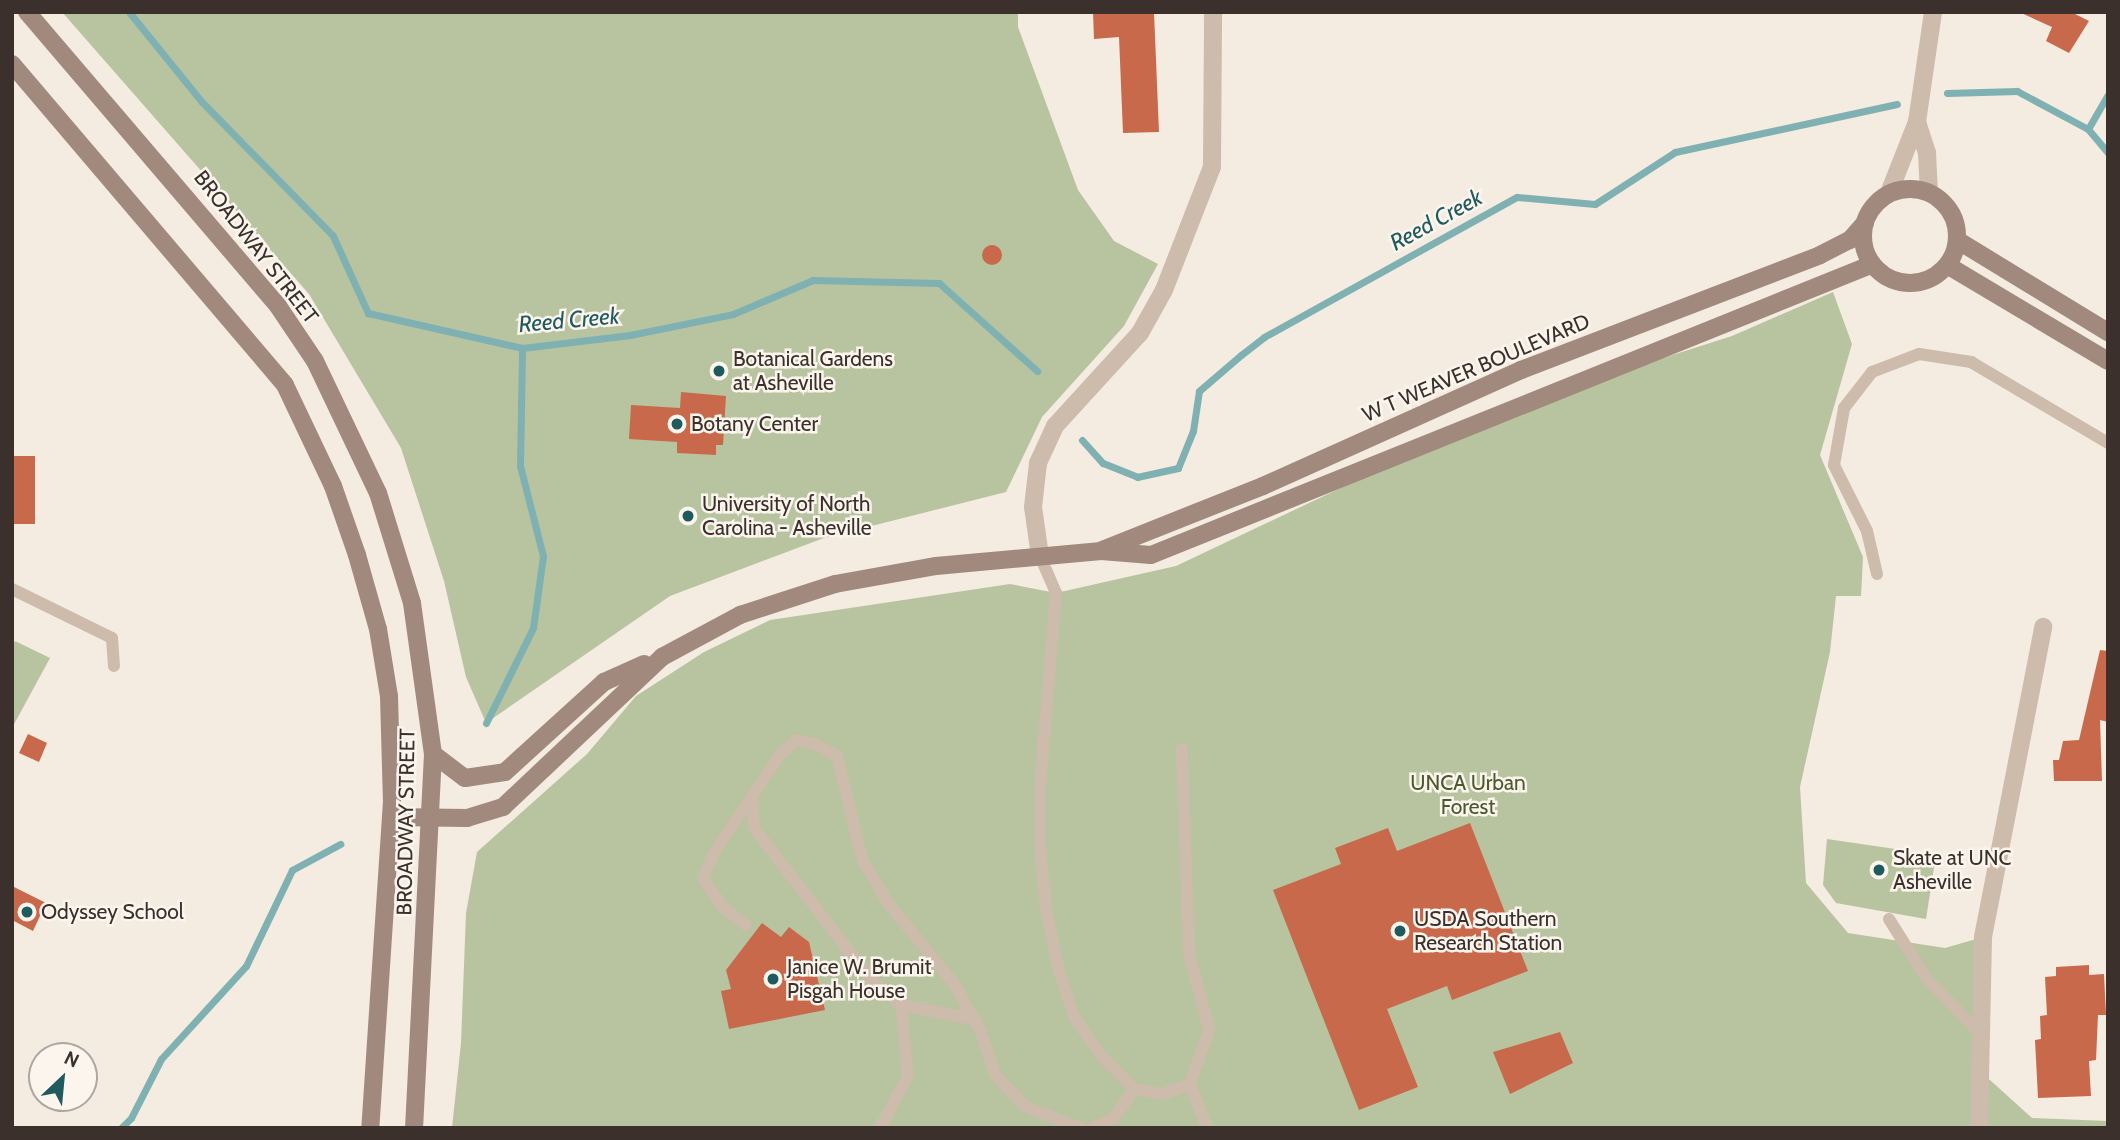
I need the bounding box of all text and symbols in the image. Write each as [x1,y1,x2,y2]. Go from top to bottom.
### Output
street label: BROADWAY STREET [188,166,324,328]
water label: Reed Creek [1385,183,1487,257]
water label: Reed Creek [517,302,621,338]
street label: W T WEAVER BOULEVARD [1359,309,1593,427]
place label: Botanical Gardens at Asheville [733,346,893,396]
marker: Botanical Gardens at Asheville [711,363,727,379]
place label: Botany Center [691,411,818,437]
marker: Botany Center [669,416,685,432]
place label: University of North Carolina - Asheville [702,491,872,541]
marker: University of North Carolina - Asheville [680,508,696,524]
street label: BROADWAY STREET [392,728,420,916]
park label: UNCA Urban Forest [1410,770,1526,820]
place label: Skate at UNC Asheville [1893,845,2011,895]
marker: Skate at UNC Asheville [1871,862,1887,878]
place label: Odyssey School [41,899,184,925]
marker: Odyssey School [19,904,35,920]
place label: USDA Southern Research Station [1414,906,1562,956]
marker: USDA Southern Research Station [1392,923,1408,939]
place label: Janice W. Brumit Pisgah House [787,954,932,1004]
marker: Janice W. Brumit Pisgah House [765,971,781,987]
north arrow [28,1042,98,1112]
text: N [60,1046,83,1073]

